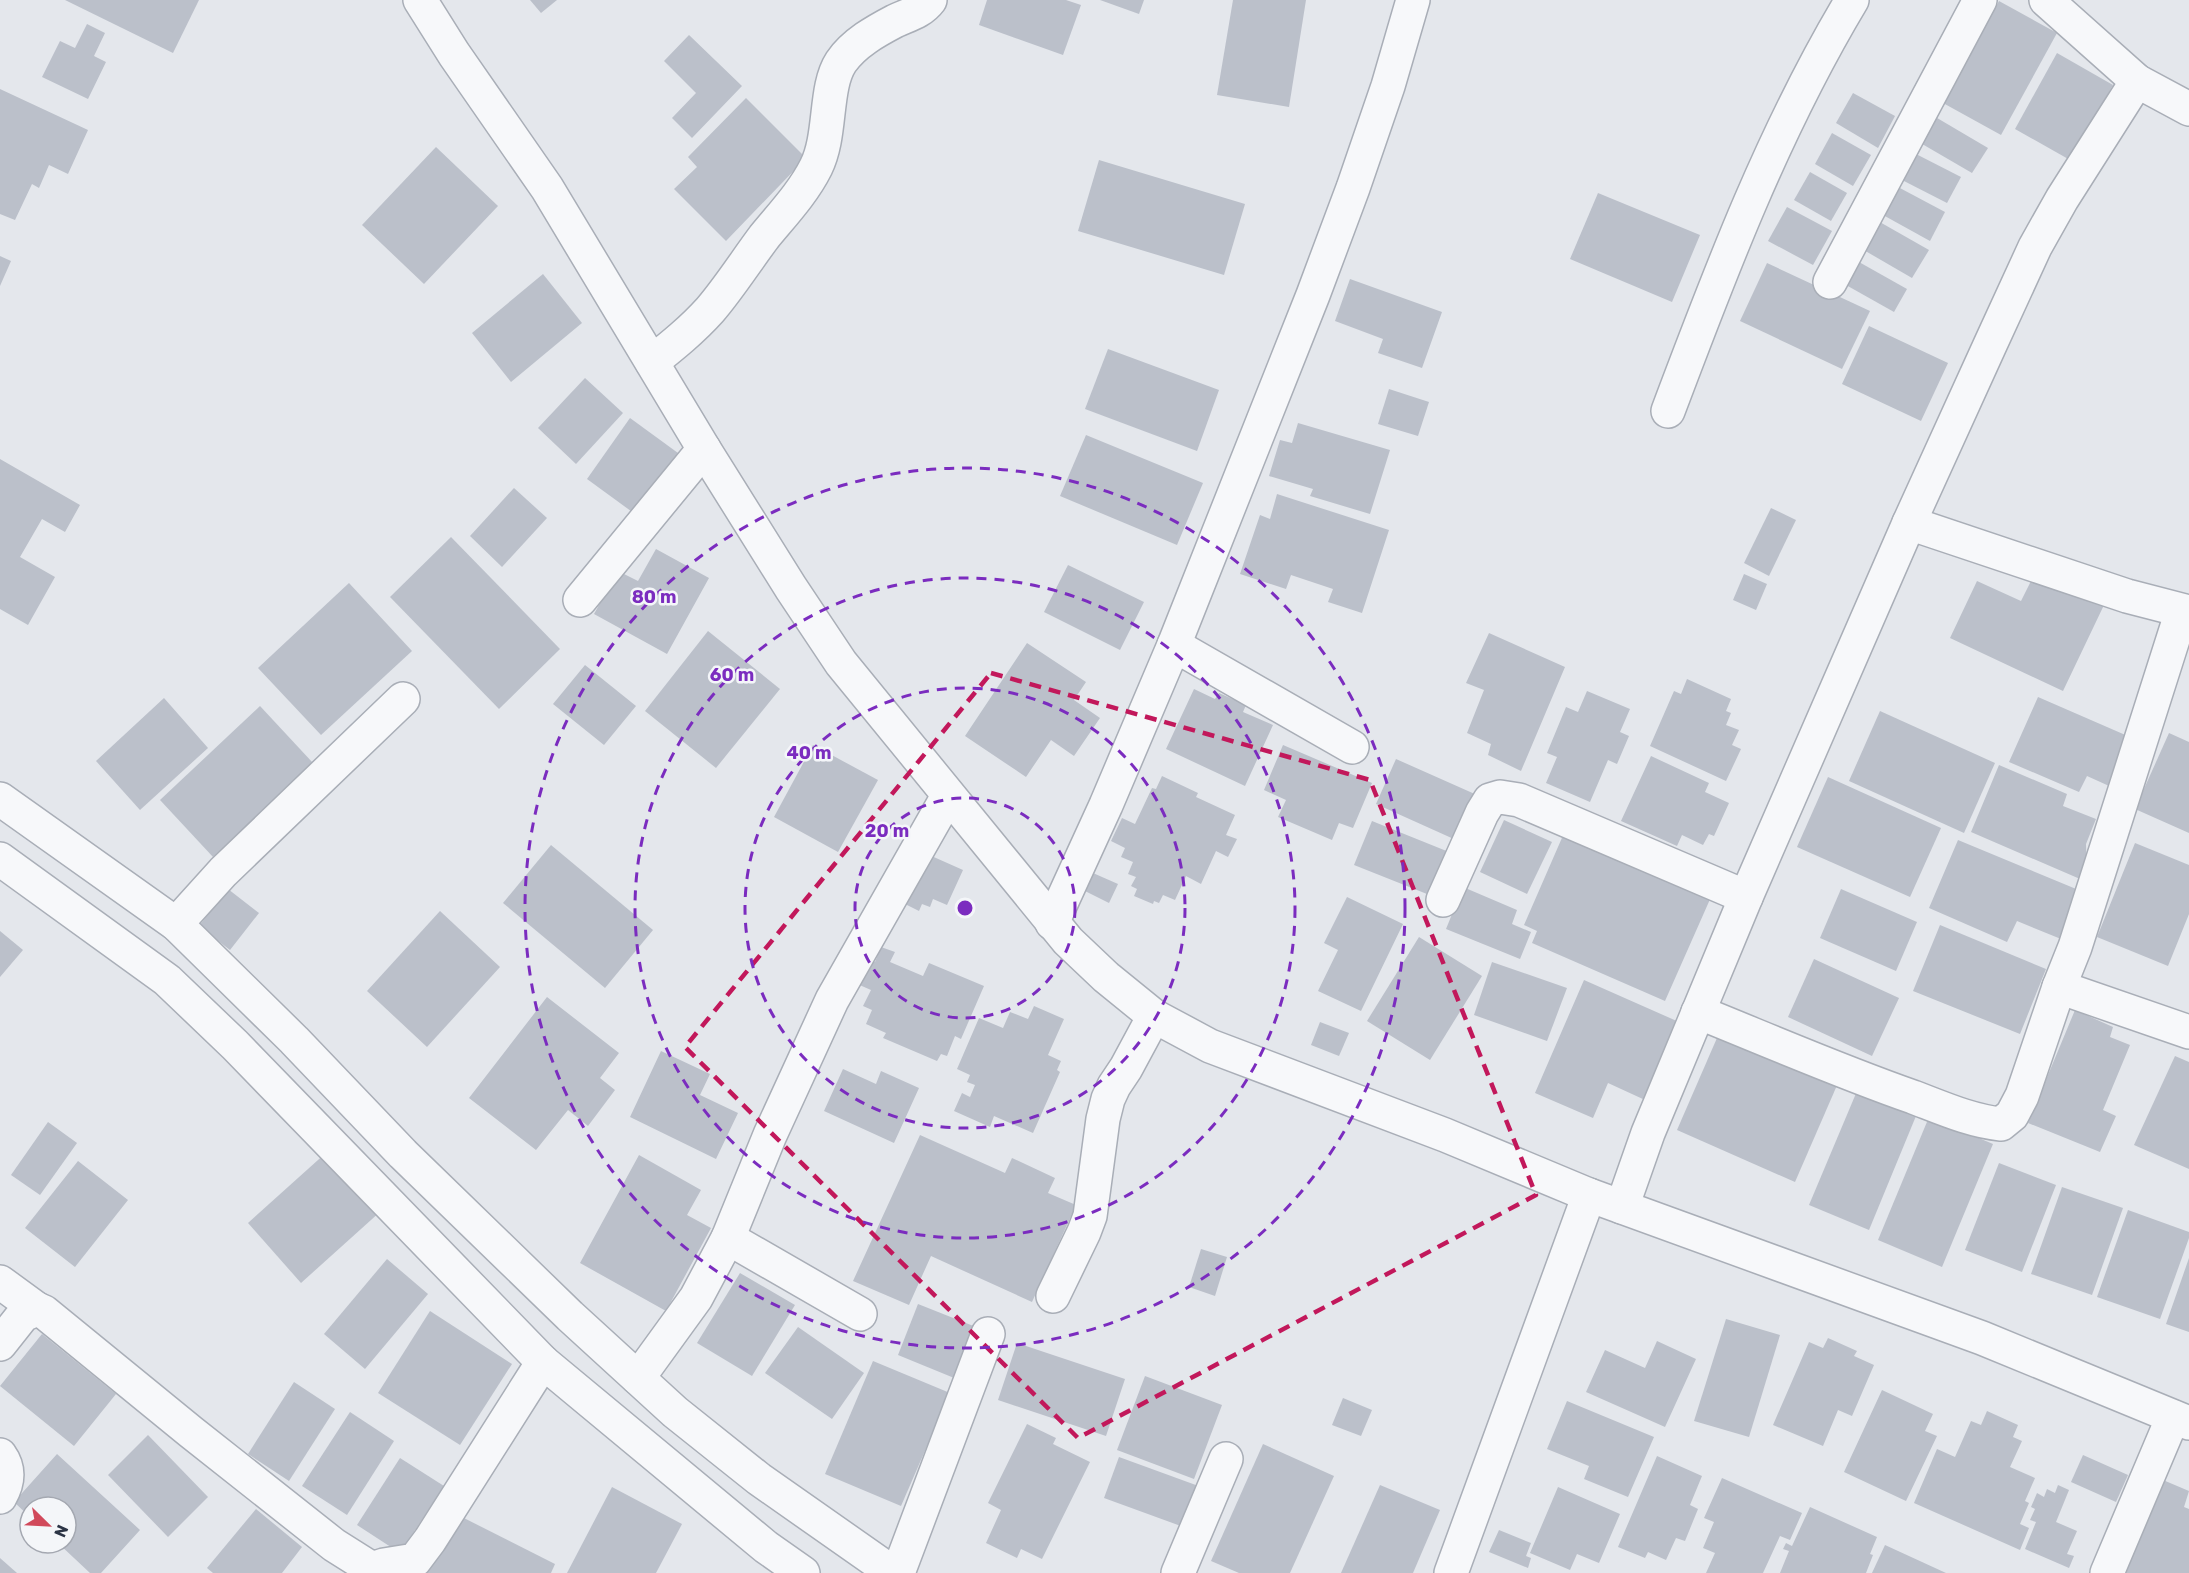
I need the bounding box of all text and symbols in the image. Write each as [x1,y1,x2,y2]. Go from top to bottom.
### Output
text: 80 m [632,586,676,608]
text: 60 m [710,664,754,686]
text: 40 m [787,742,831,764]
text: 20 m [865,820,909,842]
centre of rings [955,898,975,918]
north arrow [18,1495,78,1555]
text: N [50,1522,72,1540]

